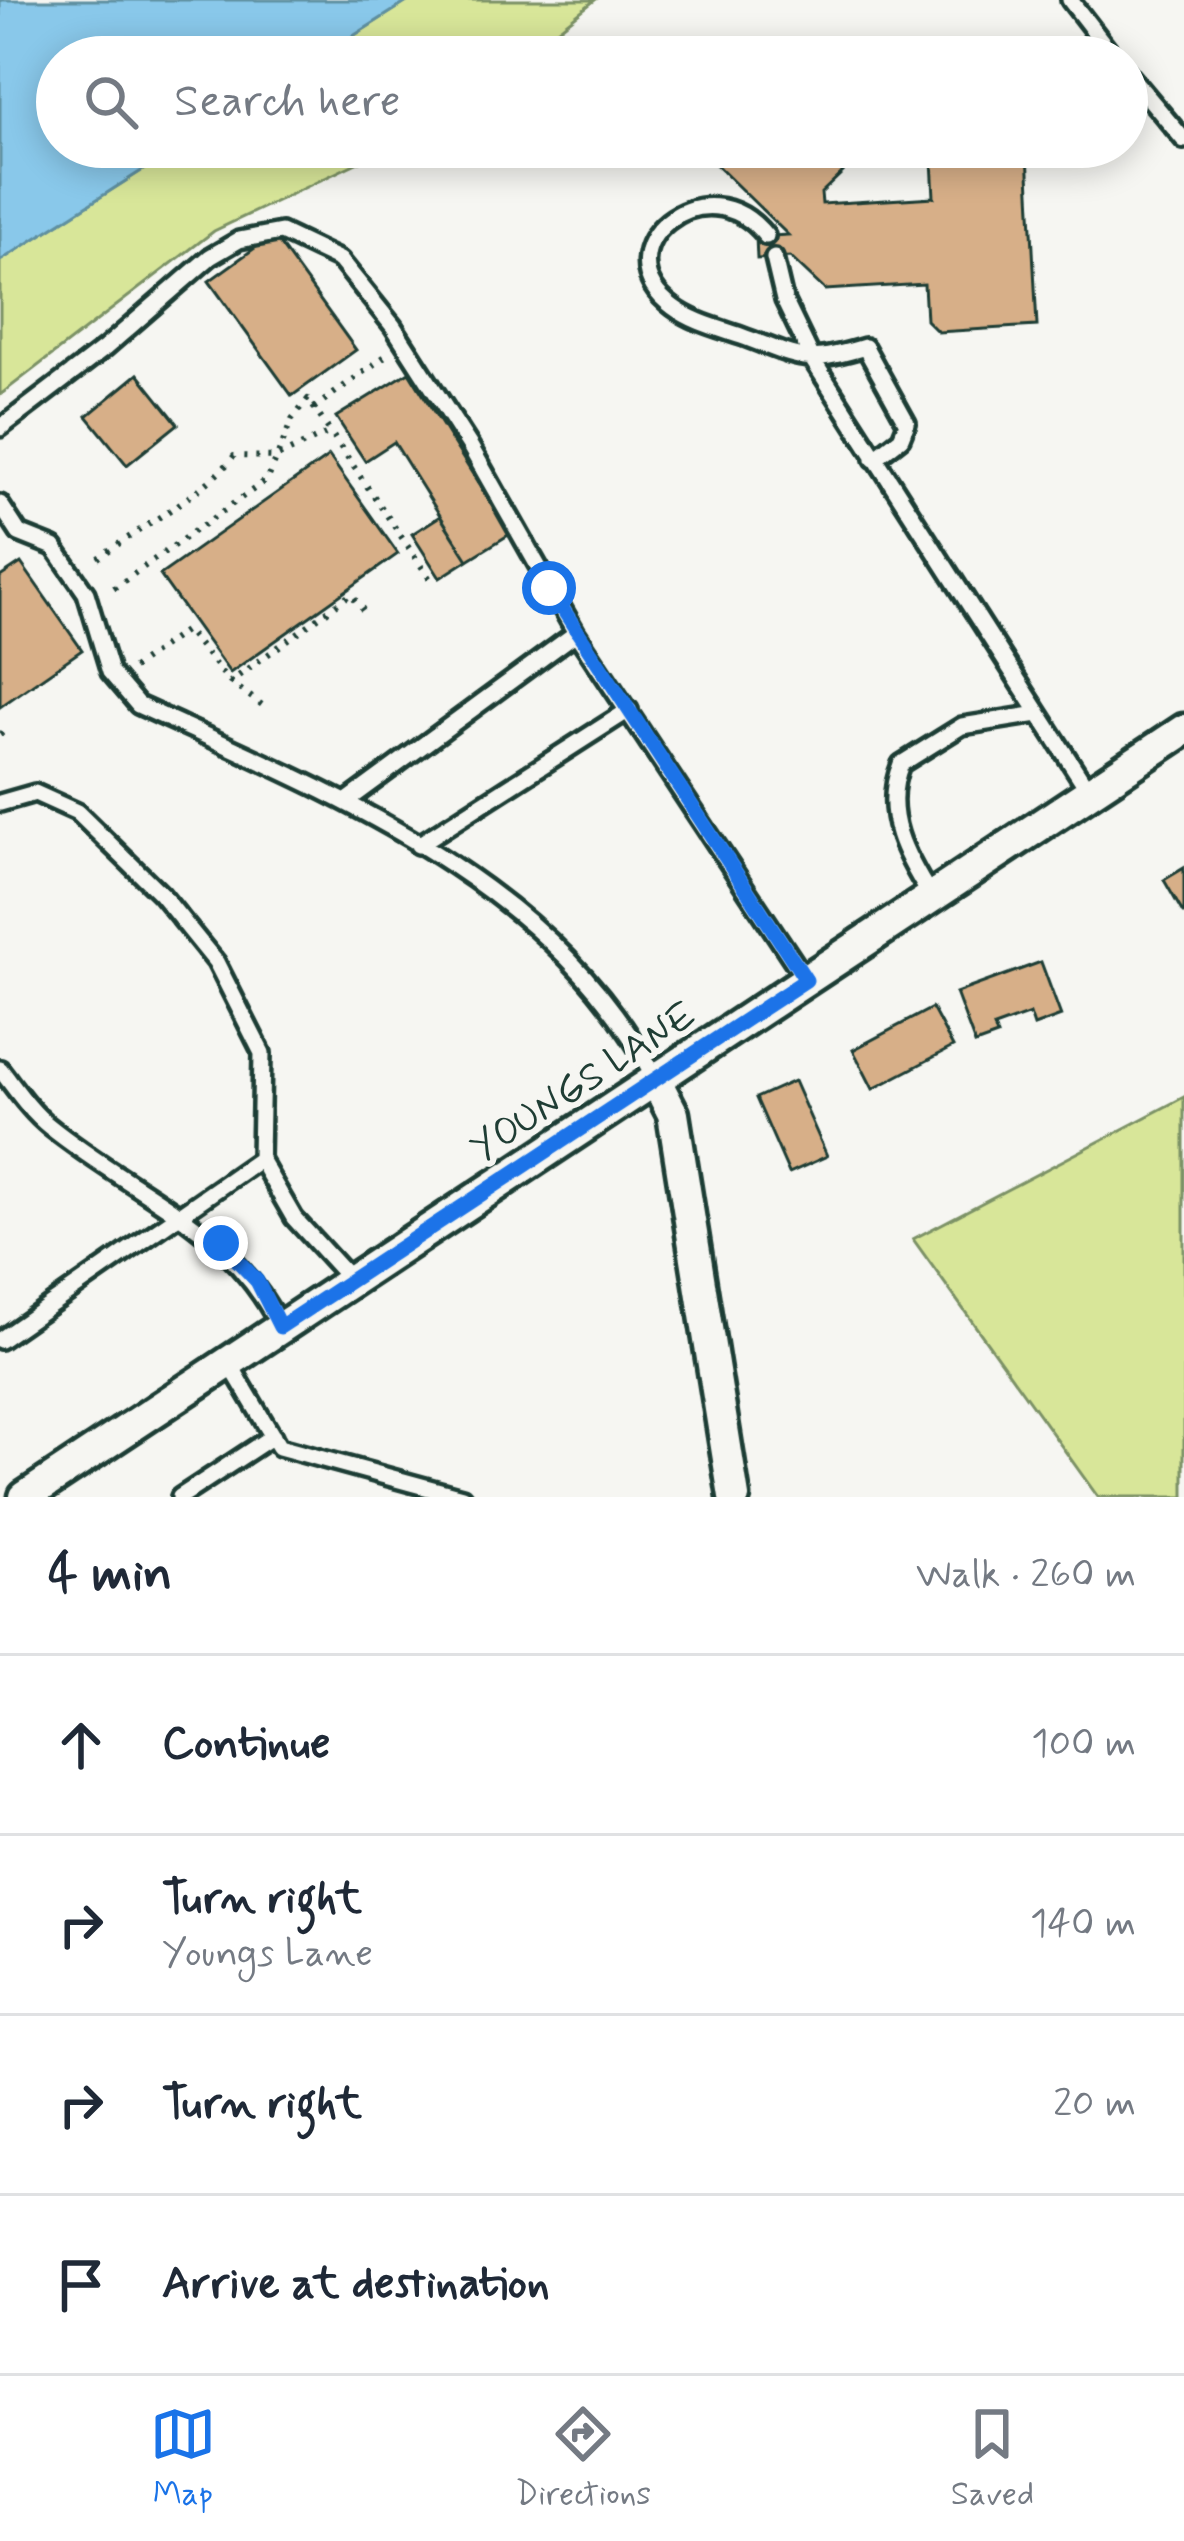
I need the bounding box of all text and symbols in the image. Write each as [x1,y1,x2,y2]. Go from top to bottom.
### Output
search box [36,36,1148,168]
icon: search [78,69,144,135]
text: Search here [174,73,401,132]
route start [522,561,576,615]
street label: YOUNGS LANE [461,991,706,1175]
route end [194,1216,248,1270]
text: 4 min [48,1542,172,1608]
text: Walk · 260 m [916,1550,1136,1601]
icon: ahead [48,1712,114,1778]
text: Continue [162,1715,330,1774]
text: 100 m [1031,1719,1136,1770]
text: Turn right [162,1870,362,1929]
icon: right [48,1892,114,1958]
text: 140 m [1030,1899,1136,1950]
text: Youngs Lane [162,1929,373,1980]
icon: right [48,2072,114,2138]
text: Turn right [162,2075,362,2134]
text: 20 m [1053,2079,1136,2130]
icon: arrive [48,2252,114,2318]
text: Arrive at destination [162,2255,550,2314]
tab: Map [150,2401,216,2517]
tab: Directions [515,2401,651,2517]
tab: Saved [951,2401,1034,2517]

